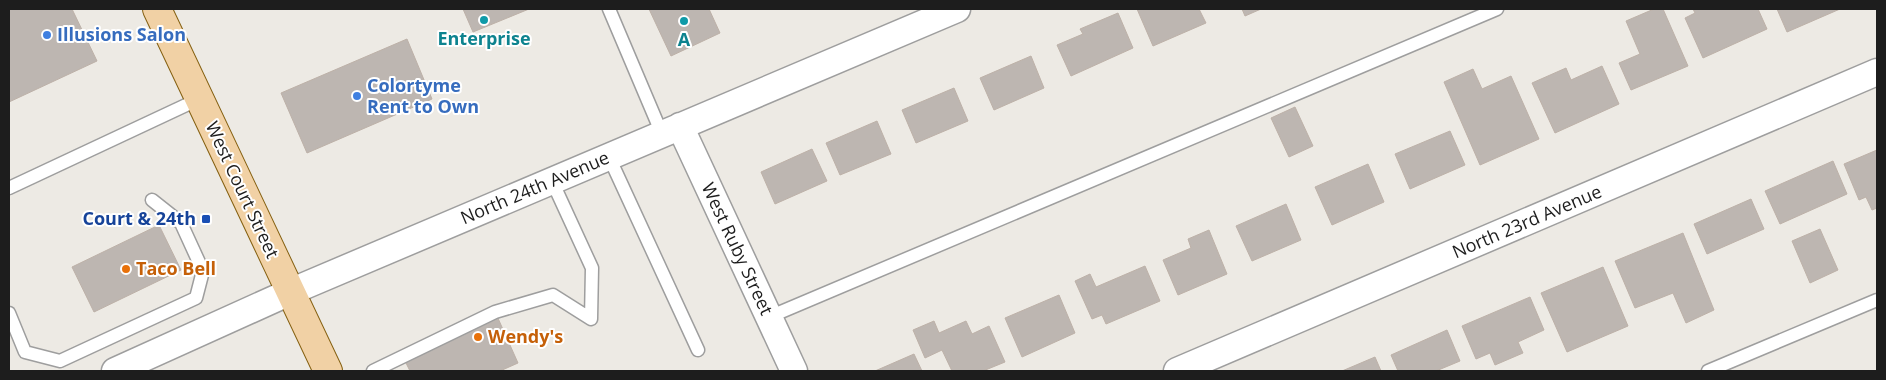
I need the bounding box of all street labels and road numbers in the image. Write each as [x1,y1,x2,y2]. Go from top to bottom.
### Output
street label: West Court Street [201,117,285,262]
street label: North 24th Avenue [457,145,613,229]
street label: West Ruby Street [697,178,779,319]
street label: North 23rd Avenue [1448,179,1605,263]

